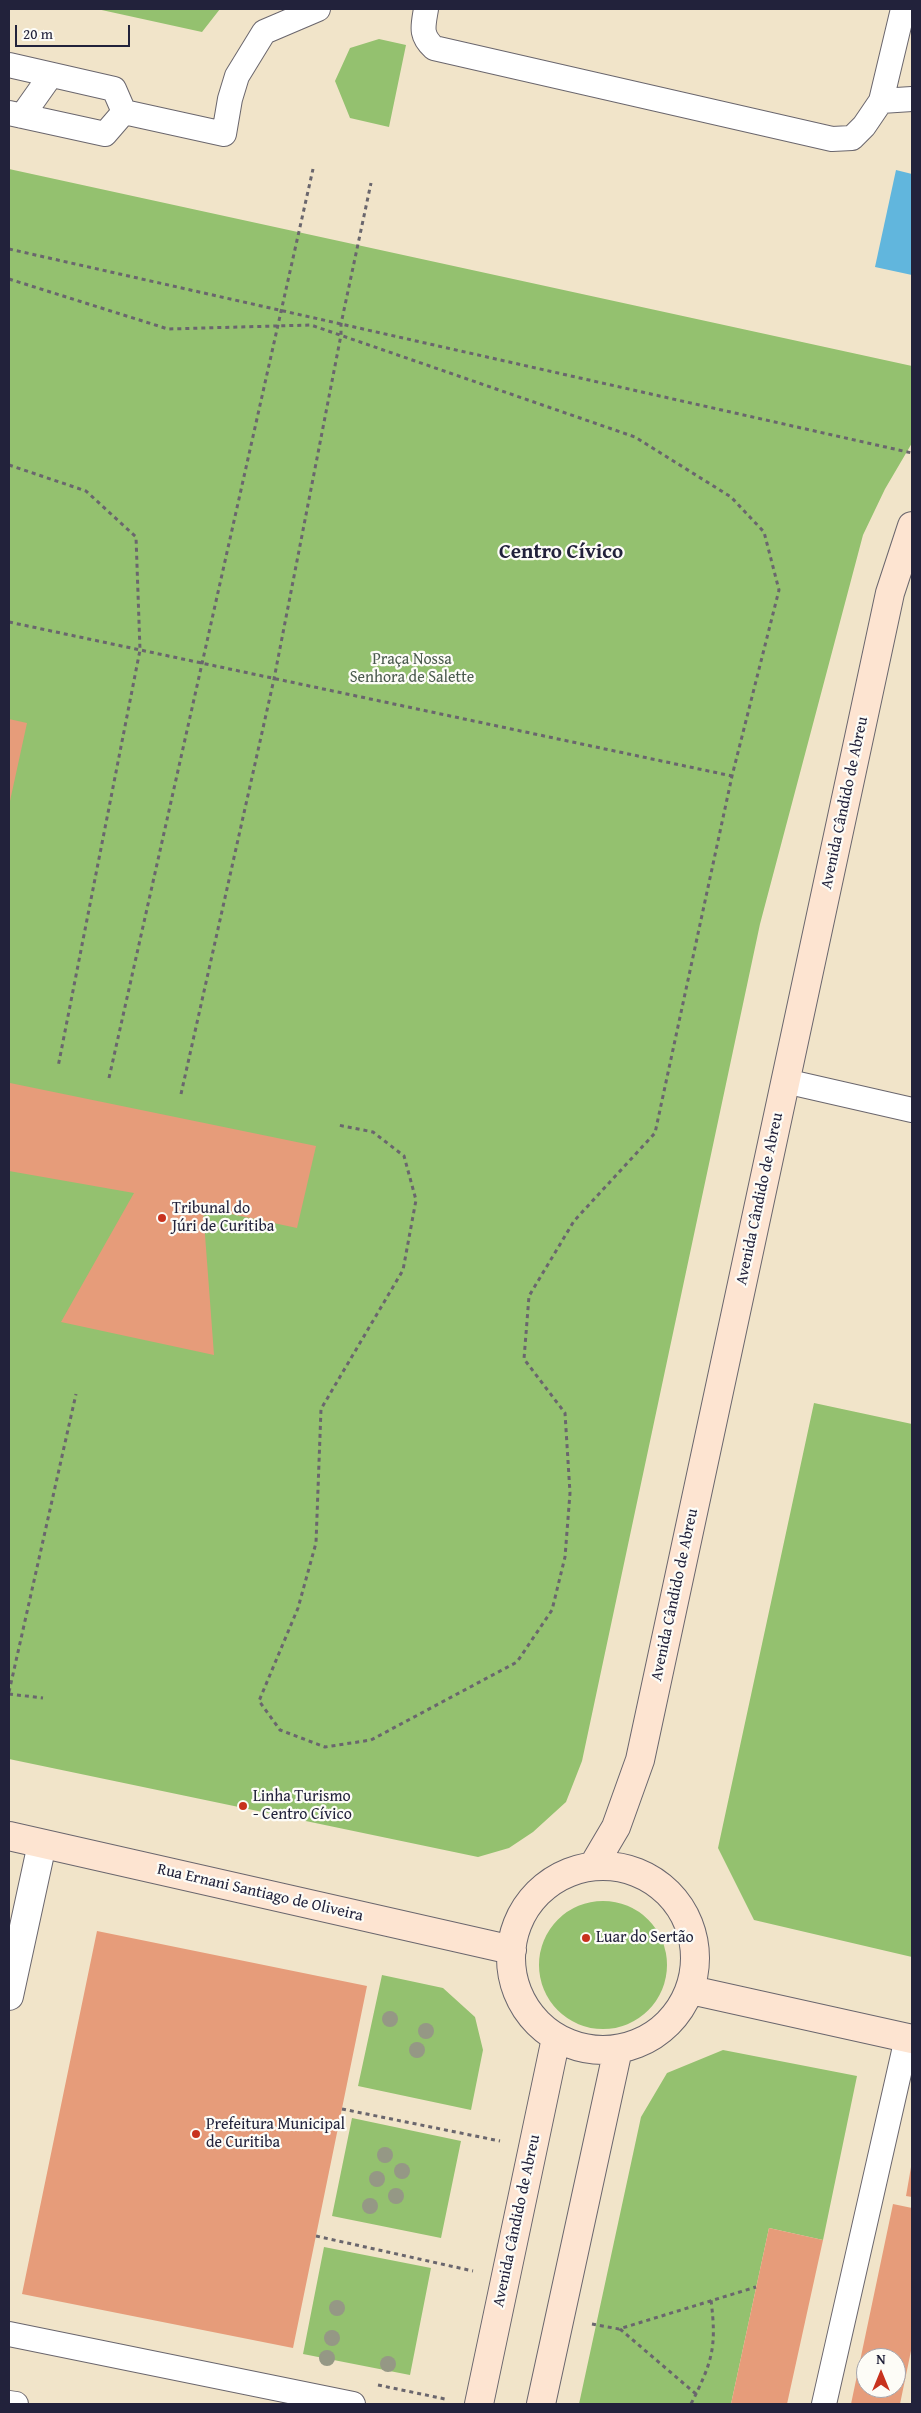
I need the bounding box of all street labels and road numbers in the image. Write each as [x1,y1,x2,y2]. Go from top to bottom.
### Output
street label: Avenida Cândido de Abreu [817,715,873,891]
street label: Avenida Cândido de Abreu [732,1111,788,1287]
street label: Avenida Cândido de Abreu [647,1507,703,1683]
street label: Rua Ernani Santiago de Oliveira [155,1860,365,1926]
street label: Avenida Cândido de Abreu [489,2133,545,2309]

